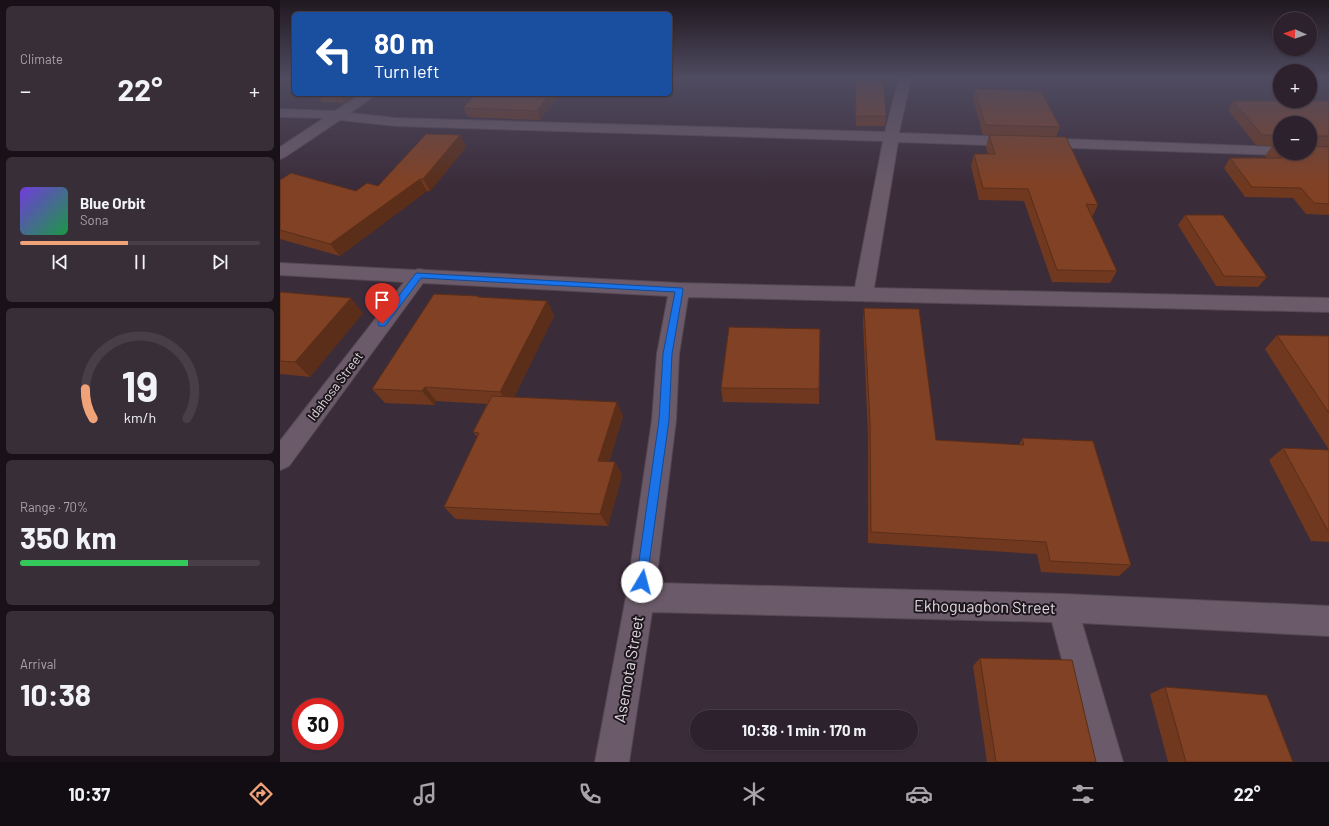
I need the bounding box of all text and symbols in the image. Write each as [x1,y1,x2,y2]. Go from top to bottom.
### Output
north arrow [1273,12,1317,56]
map controls [1273,12,1317,160]
text: 80 m [374,26,434,60]
icon: left [308,28,360,80]
text: Climate [20,51,63,67]
text: Turn left [374,60,440,82]
button: + [1273,64,1317,108]
text: 22° [118,71,162,107]
text: − [20,77,31,103]
text: + [249,77,260,103]
button: − [1273,116,1317,160]
text: Blue Orbit [80,194,145,212]
text: Sona [80,212,108,228]
icon: previous [49,251,71,273]
icon: pause [129,251,151,273]
icon: next [209,251,231,273]
pin [365,283,399,324]
icon: arrive [371,289,393,311]
street label: Idahosa Street [304,348,366,424]
text: 19 [122,360,158,410]
text: km/h [124,409,156,426]
text: Range · 70% [20,499,88,515]
text: 350 km [20,519,117,555]
position arrow [621,561,663,603]
street label: Ekhoguagbon Street [914,595,1056,617]
street label: Asemota Street [609,614,647,724]
text: Arrival [20,656,56,672]
text: 10:38 [20,676,91,712]
speed limit sign: 30 [292,698,344,750]
text: 10:38 · 1 min · 170 m [742,721,866,739]
icon: directions [247,780,275,808]
icon: music [411,780,439,808]
icon: phone [576,780,604,808]
icon: climate [740,780,768,808]
icon: car [905,780,933,808]
icon: filters [1069,780,1097,808]
text: 10:37 [68,783,110,805]
text: 22° [1234,783,1261,805]

